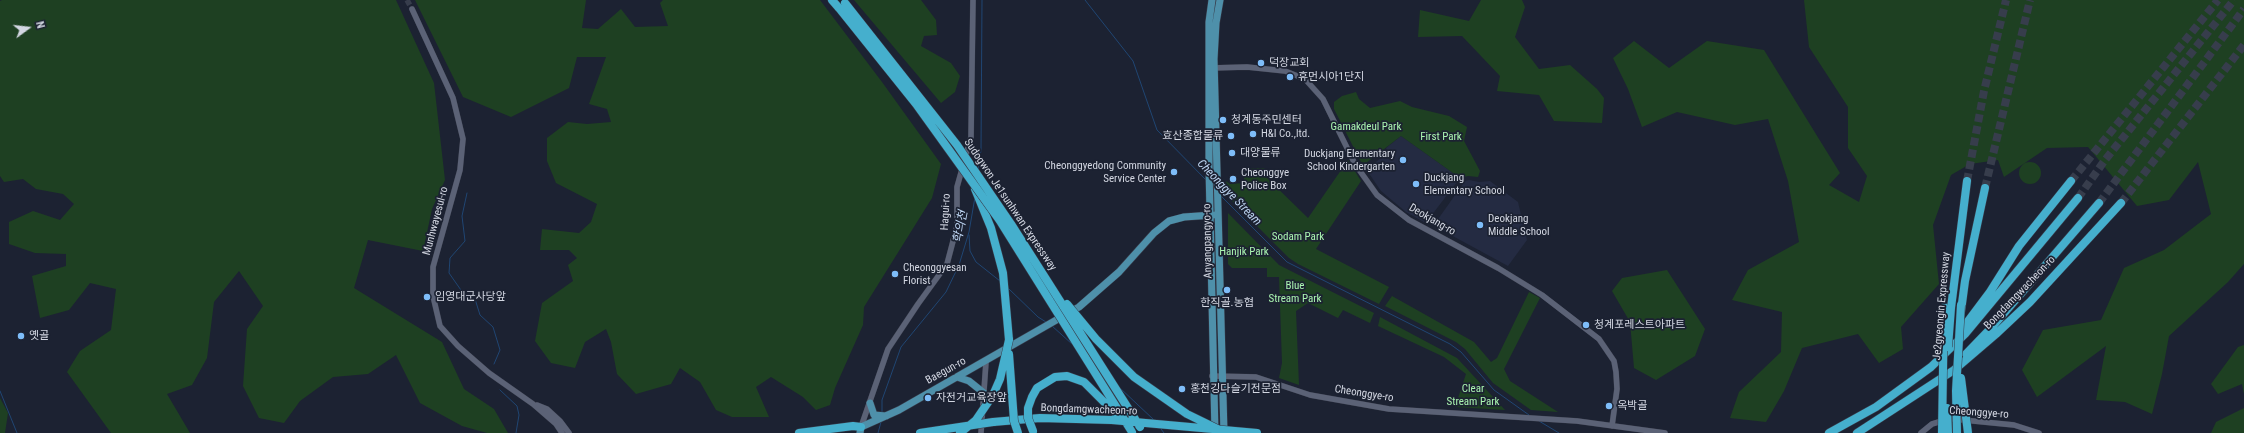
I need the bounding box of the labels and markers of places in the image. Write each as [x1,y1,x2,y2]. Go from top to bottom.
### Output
place label: 덕장교회 [1269,56,1309,70]
marker: 덕장교회 [1256,58,1266,68]
place label: 휴먼시아1단지 [1298,70,1364,84]
marker: 휴먼시아1단지 [1285,72,1295,82]
place label: 청계동주민센터 [1231,113,1302,127]
marker: 청계동주민센터 [1218,115,1228,125]
place label: H&I Co.,ltd. [1261,127,1310,141]
place label: 효산종합물류 [1162,129,1223,143]
marker: H&I Co.,ltd. [1248,129,1258,139]
marker: 효산종합물류 [1226,131,1236,141]
place label: 대양물류 [1240,146,1280,160]
place label: Duckjang Elementary School Kindergarten [1304,147,1395,173]
marker: 대양물류 [1227,148,1237,158]
marker: Duckjang Elementary School Kindergarten [1398,155,1408,165]
place label: Cheonggyedong Community Service Center [1044,159,1166,185]
place label: Cheonggye Police Box [1241,166,1289,192]
marker: Cheonggyedong Community Service Center [1169,167,1179,177]
place label: Duckjang Elementary School [1424,171,1505,197]
marker: Cheonggye Police Box [1228,174,1238,184]
marker: Duckjang Elementary School [1411,179,1421,189]
place label: Deokjang Middle School [1488,212,1550,238]
marker: Deokjang Middle School [1475,220,1485,230]
place label: Cheonggyesan Florist [903,261,967,287]
marker: Cheonggyesan Florist [890,269,900,279]
marker: 한직골.농협 [1222,285,1232,295]
place label: 임영대군사당앞 [435,290,506,304]
marker: 임영대군사당앞 [422,292,432,302]
place label: 한직골.농협 [1200,296,1254,310]
place label: 청계포레스트아파트 [1594,318,1685,332]
marker: 청계포레스트아파트 [1581,320,1591,330]
place label: 옛골 [29,329,49,343]
marker: 옛골 [16,331,26,341]
place label: 홍천깅다슬기전문점 [1190,382,1281,396]
marker: 홍천깅다슬기전문점 [1177,384,1187,394]
place label: 자전거교육장앞 [936,391,1007,405]
marker: 자전거교육장앞 [923,393,933,403]
place label: 옥박골 [1617,399,1647,413]
marker: 옥박골 [1604,401,1614,411]

